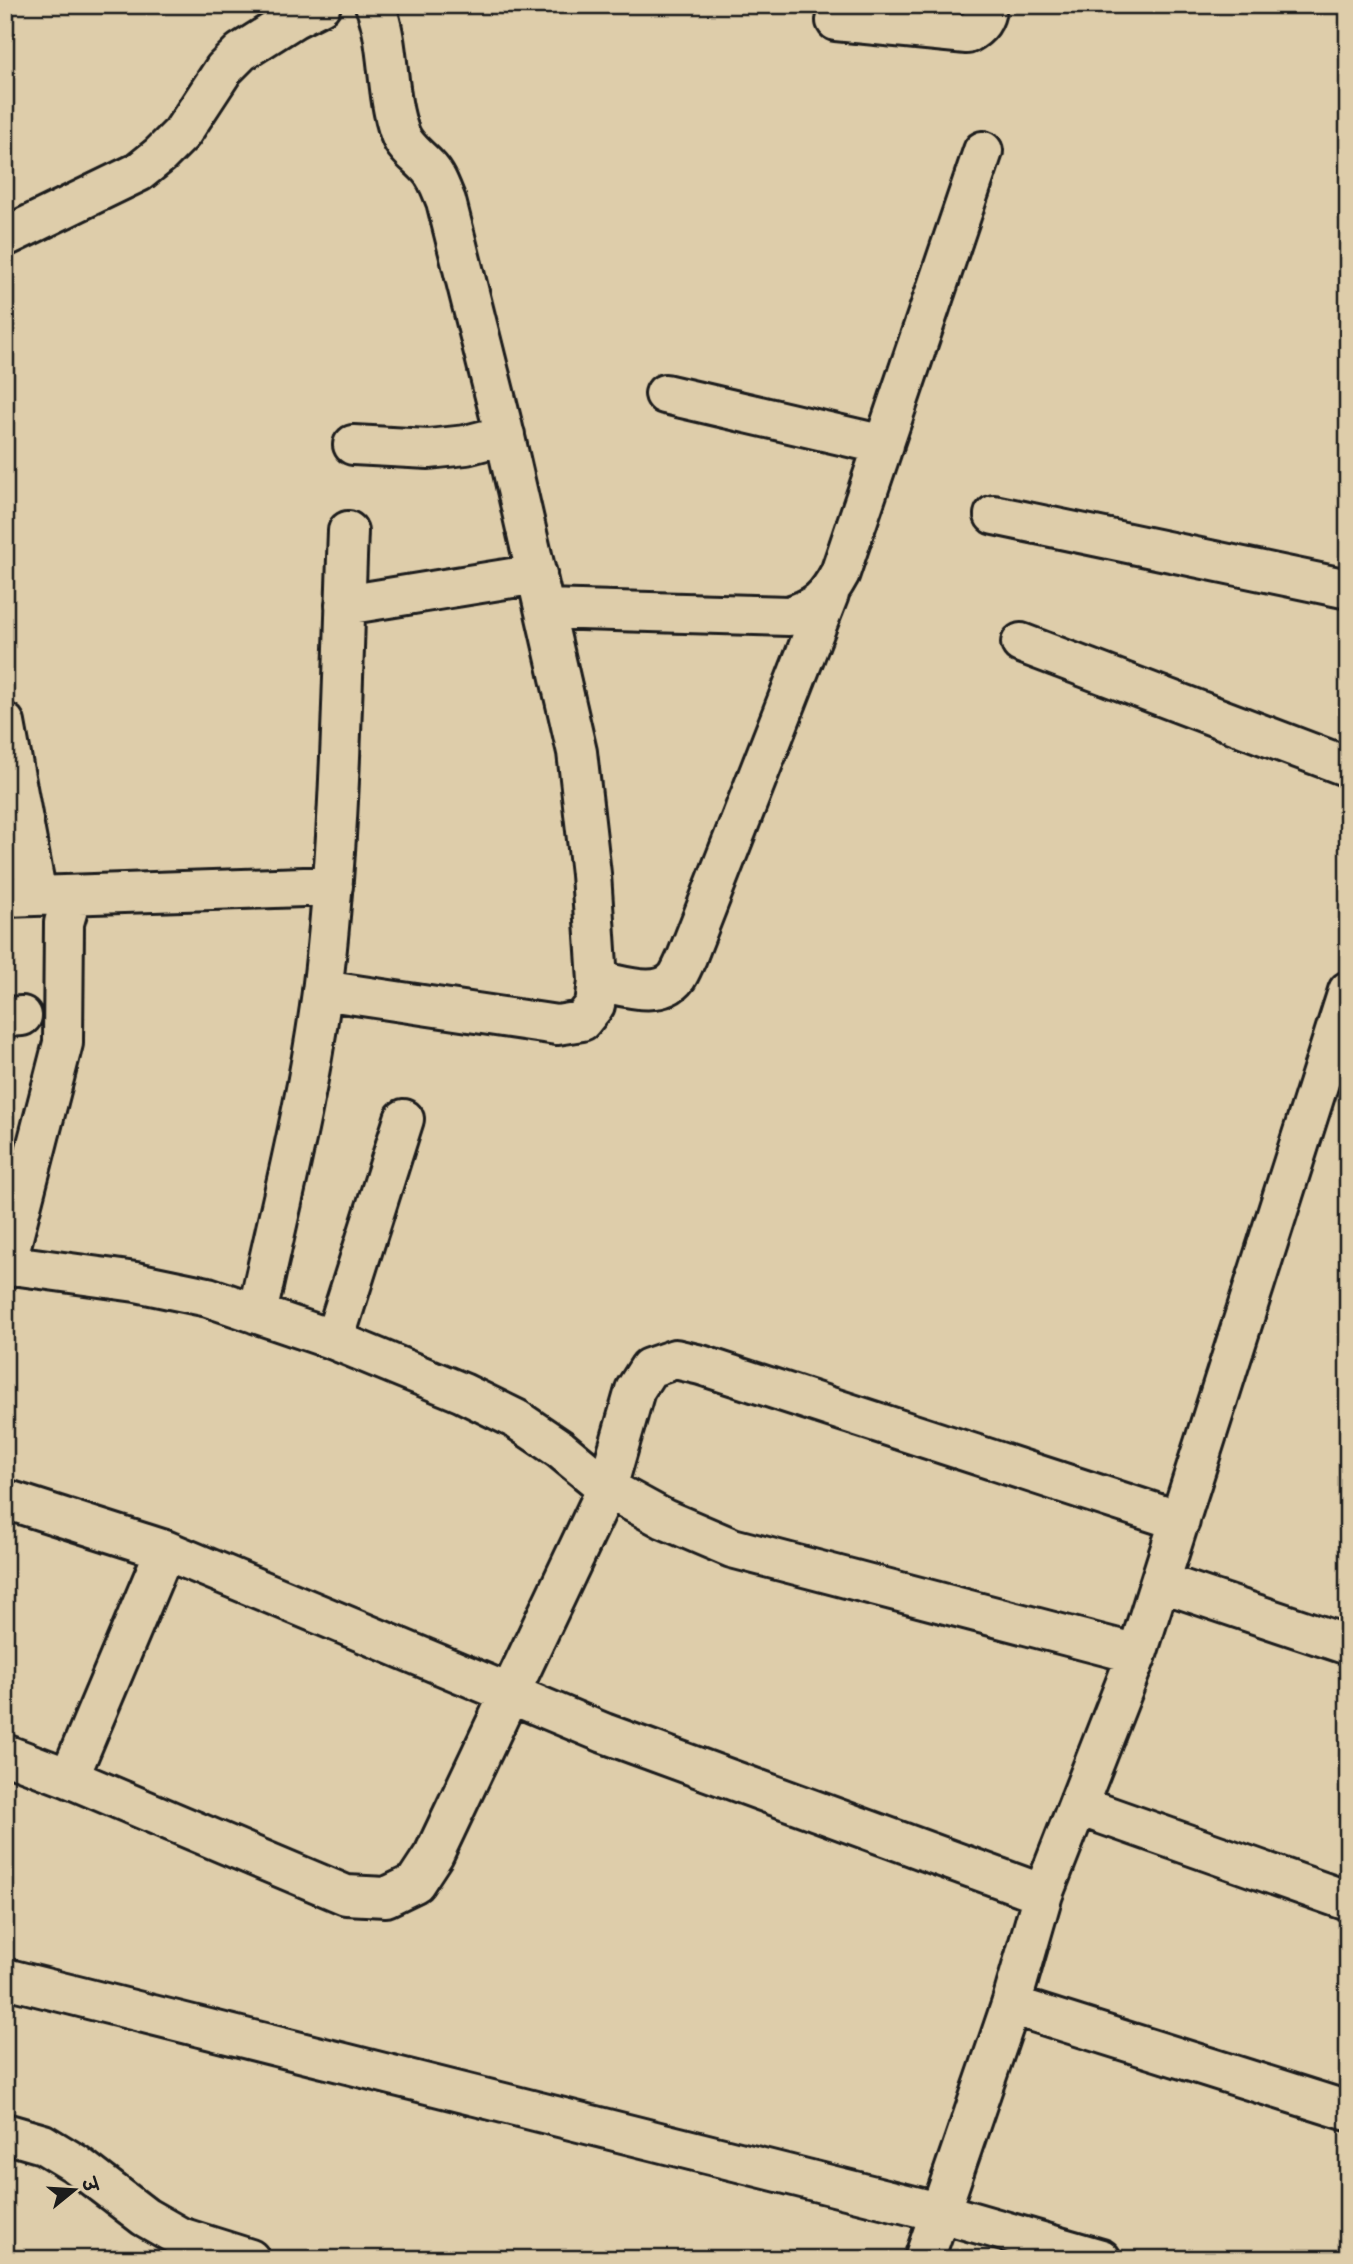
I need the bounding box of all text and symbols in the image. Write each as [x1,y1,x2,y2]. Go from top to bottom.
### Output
north arrow [38,2156,108,2226]
text: उ [75,2174,102,2197]

